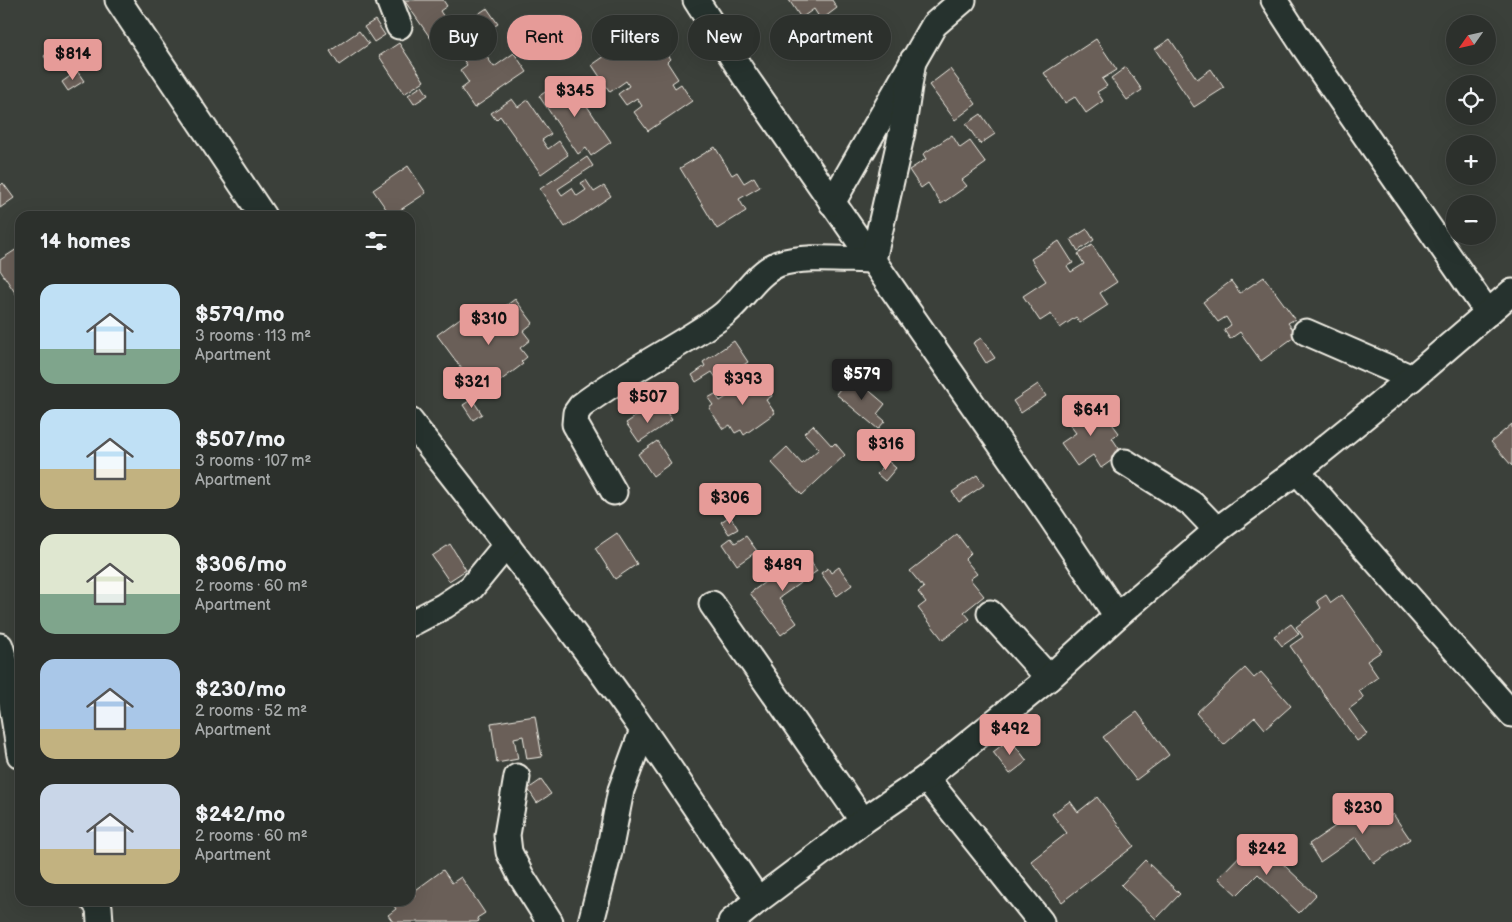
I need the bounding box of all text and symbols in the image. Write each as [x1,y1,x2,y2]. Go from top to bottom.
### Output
chip: Buy [430,15,497,60]
chip: Rent [507,15,582,60]
chip: Filters [592,15,678,60]
chip: New [688,15,760,60]
chip: Apartment [770,15,891,60]
north arrow [1446,15,1496,65]
map controls [1446,15,1496,245]
pin: $814 [43,38,103,81]
text: $814 [55,45,91,64]
button: locate [1446,75,1496,125]
pin: $345 [545,76,605,118]
text: $345 [556,82,594,101]
button: + [1446,135,1496,185]
button: − [1446,195,1496,245]
icon: filters [362,227,390,255]
text: 14 homes [40,229,131,254]
text: $579/mo [195,302,285,327]
icon: home [80,304,140,364]
pin: $310 [459,304,519,346]
text: $310 [471,310,507,329]
text: 3 rooms · 113 m² [195,327,311,346]
text: Apartment [195,346,271,365]
pin: $579 [832,358,892,401]
pin: $393 [713,364,773,406]
text: $579 [843,365,881,384]
pin: $321 [442,366,502,409]
text: $393 [724,370,762,389]
text: $321 [454,373,490,392]
pin: $507 [618,382,678,424]
text: $507 [629,388,667,407]
pin: $641 [1061,394,1121,437]
text: $641 [1073,401,1109,420]
text: $507/mo [195,427,285,452]
pin: $316 [856,428,916,471]
icon: home [80,429,140,489]
text: $316 [868,435,904,454]
text: 3 rooms · 107 m² [195,452,311,471]
text: Apartment [195,471,271,490]
pin: $306 [700,482,760,525]
text: $306 [710,489,750,508]
pin: $489 [753,550,813,592]
text: $306/mo [195,552,287,577]
icon: home [80,554,140,614]
text: $489 [764,556,802,575]
text: 2 rooms · 60 m² [195,577,308,596]
text: Apartment [195,596,271,615]
text: $230/mo [195,677,286,702]
icon: home [80,679,140,739]
text: 2 rooms · 52 m² [195,702,307,721]
pin: $492 [980,714,1040,756]
text: $492 [991,720,1029,739]
text: Apartment [195,721,271,740]
pin: $230 [1333,792,1393,835]
text: $230 [1343,799,1383,818]
text: $242/mo [195,802,285,827]
icon: home [80,804,140,864]
text: 2 rooms · 60 m² [195,827,308,846]
pin: $242 [1237,834,1297,876]
text: $242 [1248,840,1286,859]
text: Apartment [195,846,271,865]

